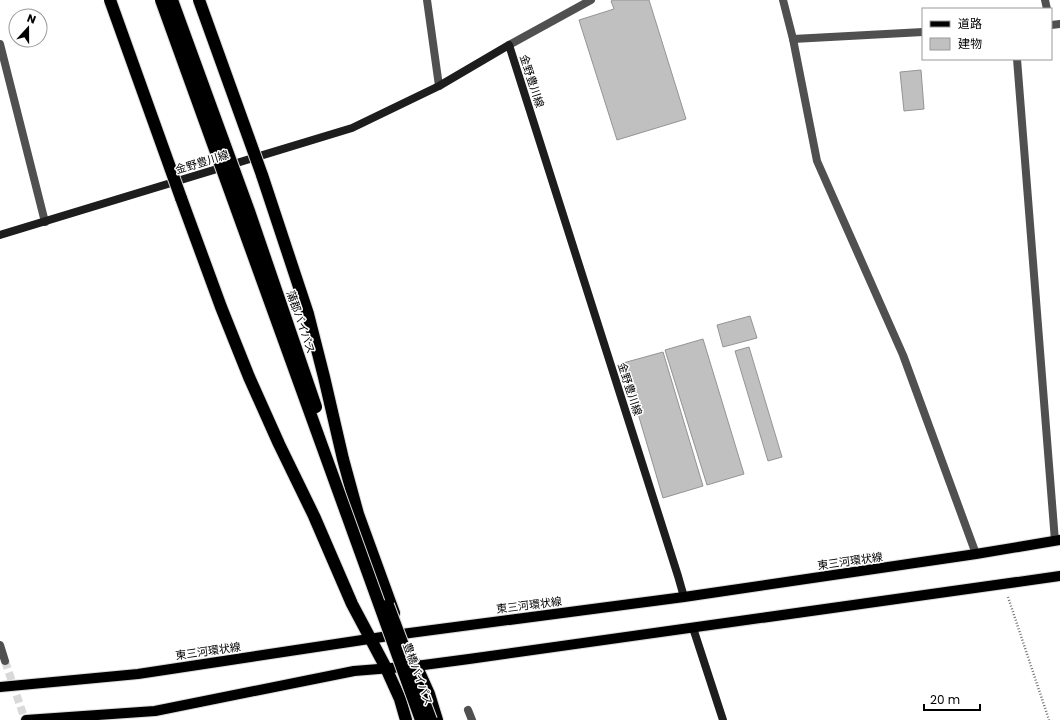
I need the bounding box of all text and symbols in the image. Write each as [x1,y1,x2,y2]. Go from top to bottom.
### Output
north arrow [8,8,48,48]
legend [922,8,1052,60]
text: N [25,10,38,28]
text: 道路 [958,15,982,32]
text: 建物 [958,35,982,52]
street label: 金野豊川線 [516,52,548,110]
street label: 金野豊川線 [173,146,231,178]
street label: 蒲郡バイパス [283,288,319,356]
street label: 金野豊川線 [614,360,646,418]
street label: 東三河環状線 [816,548,884,574]
street label: 東三河環状線 [495,593,563,617]
street label: 東三河環状線 [174,638,242,664]
street label: 豊橋バイパス [399,640,437,708]
scale bar [924,686,980,712]
text: 20 m [930,691,960,708]

